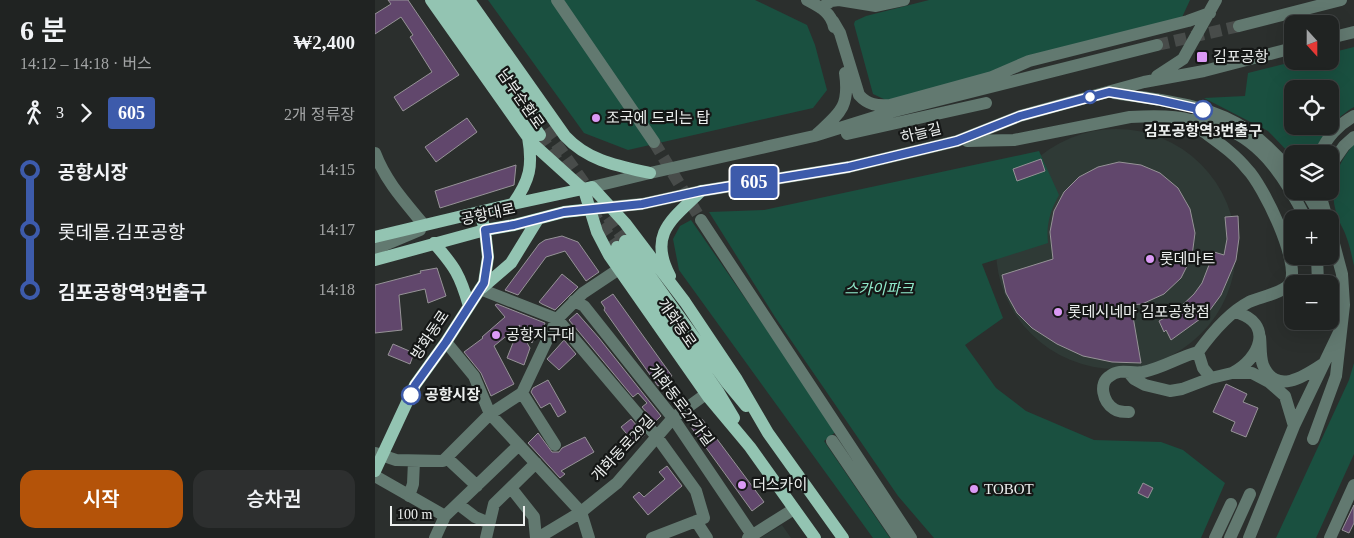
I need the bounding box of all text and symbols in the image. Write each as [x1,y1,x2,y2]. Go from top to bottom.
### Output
text: 6 분 [20,15,67,46]
north arrow [1284,15,1339,70]
map controls [1284,15,1339,330]
text: ₩2,400 [293,32,355,53]
place label: 김포공항 [1213,49,1268,65]
marker: 김포공항 [1195,50,1209,64]
text: 14:12 – 14:18 · 버스 [20,55,152,72]
street label: 남부순환로 [495,66,548,132]
button: locate [1284,80,1339,135]
unlabelled marker [1083,90,1097,104]
icon: walk [20,99,48,127]
icon: forward [72,99,100,127]
marker: 김포공항역3번출구 [1193,100,1213,120]
text: 605 [118,103,145,123]
text: 3 [56,104,64,121]
text: 2개 정류장 [284,106,355,123]
place label: 조국에 드리는 탑 [606,110,710,126]
marker: 조국에 드리는 탑 [590,112,602,124]
street label: 하늘길 [899,120,943,146]
place label: 김포공항역3번출구 [1144,122,1262,139]
button: layers [1284,145,1339,200]
text: 14:15 [319,161,355,178]
text: 공항시장 [58,162,128,183]
line badge: 605 [725,166,783,198]
text: 605 [741,172,768,192]
street label: 공항대로 [459,200,517,228]
button: + [1284,210,1339,265]
text: 14:17 [319,221,355,238]
text: 롯데몰.김포공항 [58,222,185,243]
place label: 롯데마트 [1160,251,1215,267]
marker: 롯데마트 [1144,253,1156,265]
button: − [1284,275,1339,330]
text: 14:18 [319,281,355,298]
park label: 스카이파크 [844,281,915,297]
text: 김포공항역3번출구 [58,282,207,303]
street label: 개화동로 [655,296,699,350]
place label: 롯데시네마 김포공항점 [1068,304,1210,320]
marker: 롯데시네마 김포공항점 [1052,306,1064,318]
street label: 방화동로 [408,308,452,362]
place label: 공항지구대 [506,327,575,343]
marker: 공항지구대 [490,329,502,341]
street label: 개화동로27가길 [645,361,717,449]
marker: 공항시장 [401,385,421,405]
place label: 공항시장 [425,386,480,403]
street label: 개화동로29길 [588,412,658,484]
button: 시작 [20,470,183,528]
button: 승차권 [193,470,355,528]
place label: 더스카이 [752,477,807,493]
marker: 더스카이 [736,479,748,491]
place label: TOBOT [984,481,1034,497]
marker: TOBOT [968,483,980,495]
scale bar [390,503,525,526]
text: 100 m [397,507,432,522]

